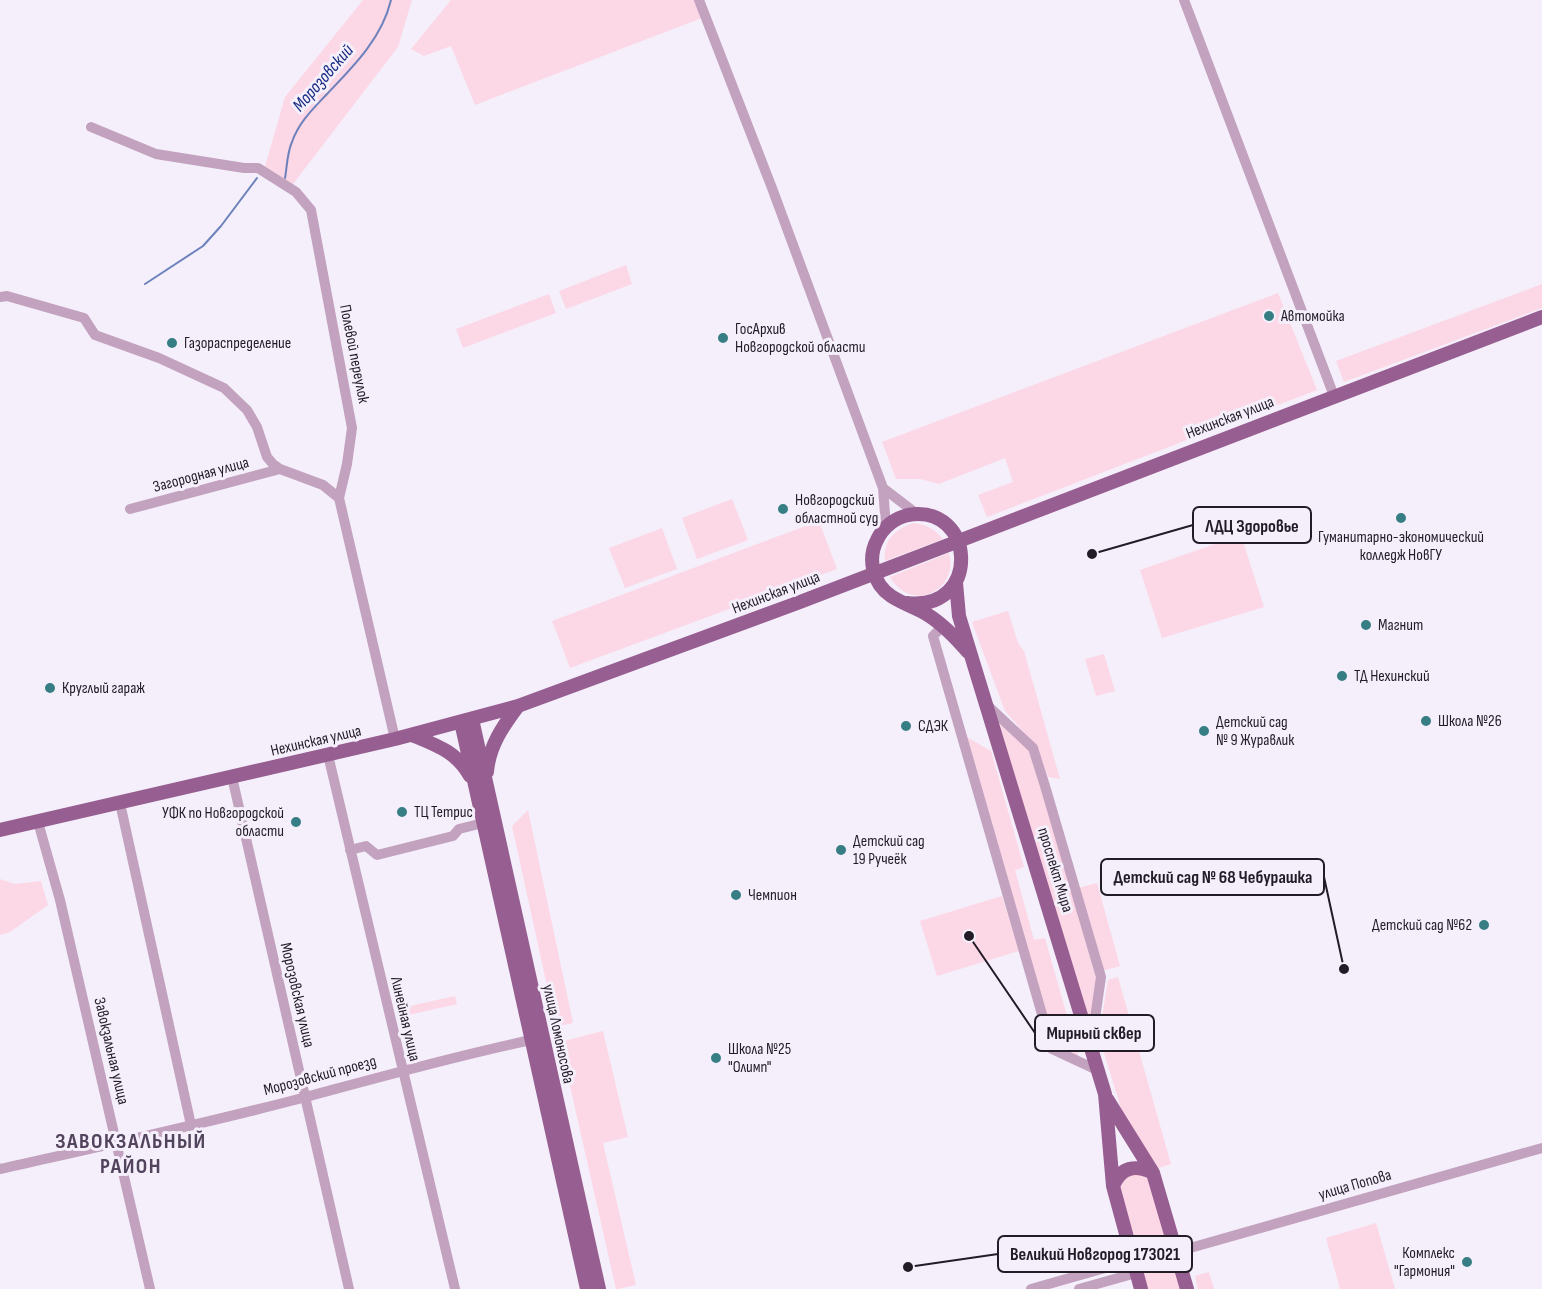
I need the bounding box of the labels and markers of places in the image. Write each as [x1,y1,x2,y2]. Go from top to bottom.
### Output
place label: Автомойка [1280,307,1345,326]
marker: Автомойка [1262,309,1276,323]
place label: ГосАрхив Новгородской области [735,320,865,357]
marker: ГосАрхив Новгородской области [716,331,730,345]
place label: Газораспределение [184,334,291,353]
marker: Газораспределение [165,336,179,350]
place label: Новгородский областной суд [795,491,878,528]
marker: Новгородский областной суд [776,502,790,516]
callout: ЛДЦ Здоровье [1193,507,1311,543]
marker: Гуманитарно-экономический колледж НовГУ [1394,511,1408,525]
place label: Гуманитарно-экономический колледж НовГУ [1318,528,1484,565]
place label: Магнит [1378,616,1423,635]
marker: Магнит [1359,618,1373,632]
place label: ТД Нехинский [1354,667,1430,686]
marker: ТД Нехинский [1335,669,1349,683]
place label: Круглый гараж [62,679,145,698]
marker: Круглый гараж [43,681,57,695]
place label: Школа №26 [1438,712,1502,731]
place label: Детский сад № 9 Журавлик [1216,713,1295,750]
marker: Школа №26 [1419,714,1433,728]
place label: СДЭК [918,717,949,736]
marker: СДЭК [899,719,913,733]
marker: Детский сад № 9 Журавлик [1197,724,1211,738]
place label: ТЦ Тетрис [414,803,473,822]
place label: УФК по Новгородской области [162,804,284,841]
marker: ТЦ Тетрис [395,805,409,819]
marker: УФК по Новгородской области [289,815,303,829]
place label: Детский сад 19 Ручеёк [853,832,925,869]
marker: Детский сад 19 Ручеёк [834,843,848,857]
callout: Детский сад № 68 Чебурашка [1101,859,1324,895]
place label: Чемпион [748,886,797,905]
marker: Чемпион [729,888,743,902]
place label: Детский сад №62 [1372,916,1472,935]
marker: Детский сад №62 [1477,918,1491,932]
callout: Мирный сквер [1035,1015,1154,1051]
place label: Школа №25 "Олимп" [728,1040,791,1077]
marker: Школа №25 "Олимп" [709,1051,723,1065]
callout: Великий Новгород 173021 [998,1236,1192,1272]
place label: Комплекс "Гармония" [1394,1244,1455,1281]
marker: Комплекс "Гармония" [1460,1255,1474,1269]

